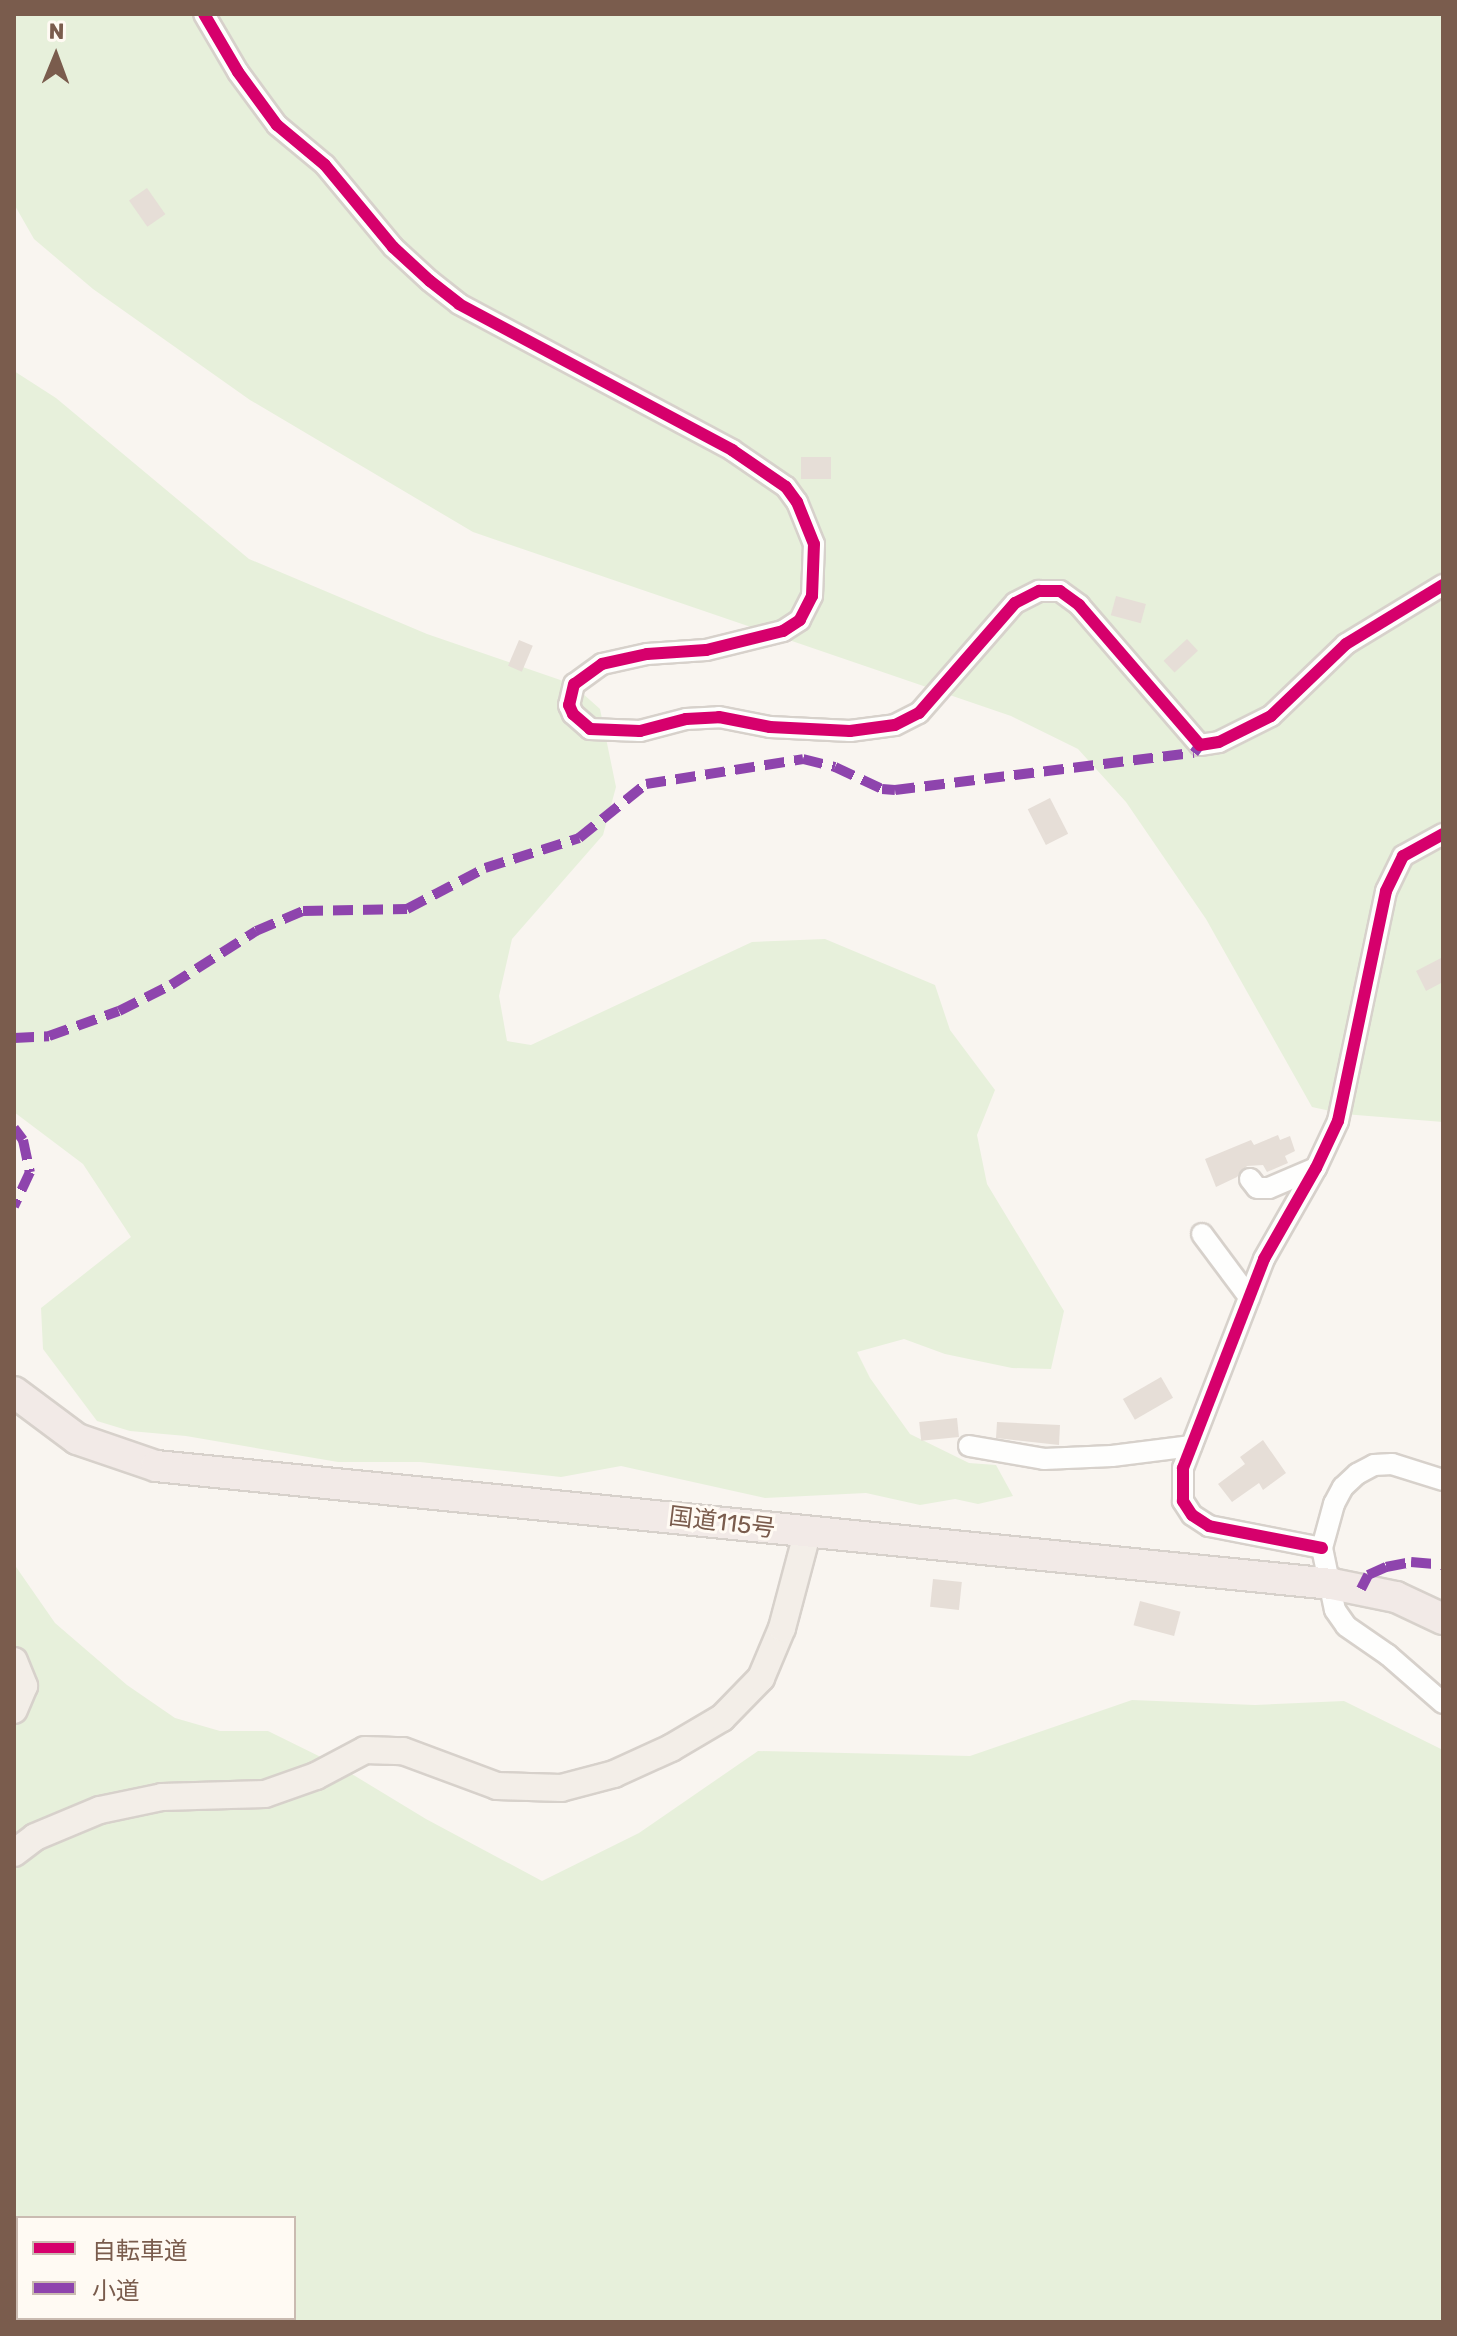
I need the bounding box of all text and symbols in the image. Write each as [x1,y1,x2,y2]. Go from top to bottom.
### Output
north arrow [16,16,96,96]
text: N [48,18,65,45]
street label: 国道115号 [667,1502,777,1544]
legend [16,2216,296,2320]
text: 自転車道 [92,2237,188,2265]
text: 小道 [92,2277,140,2305]

